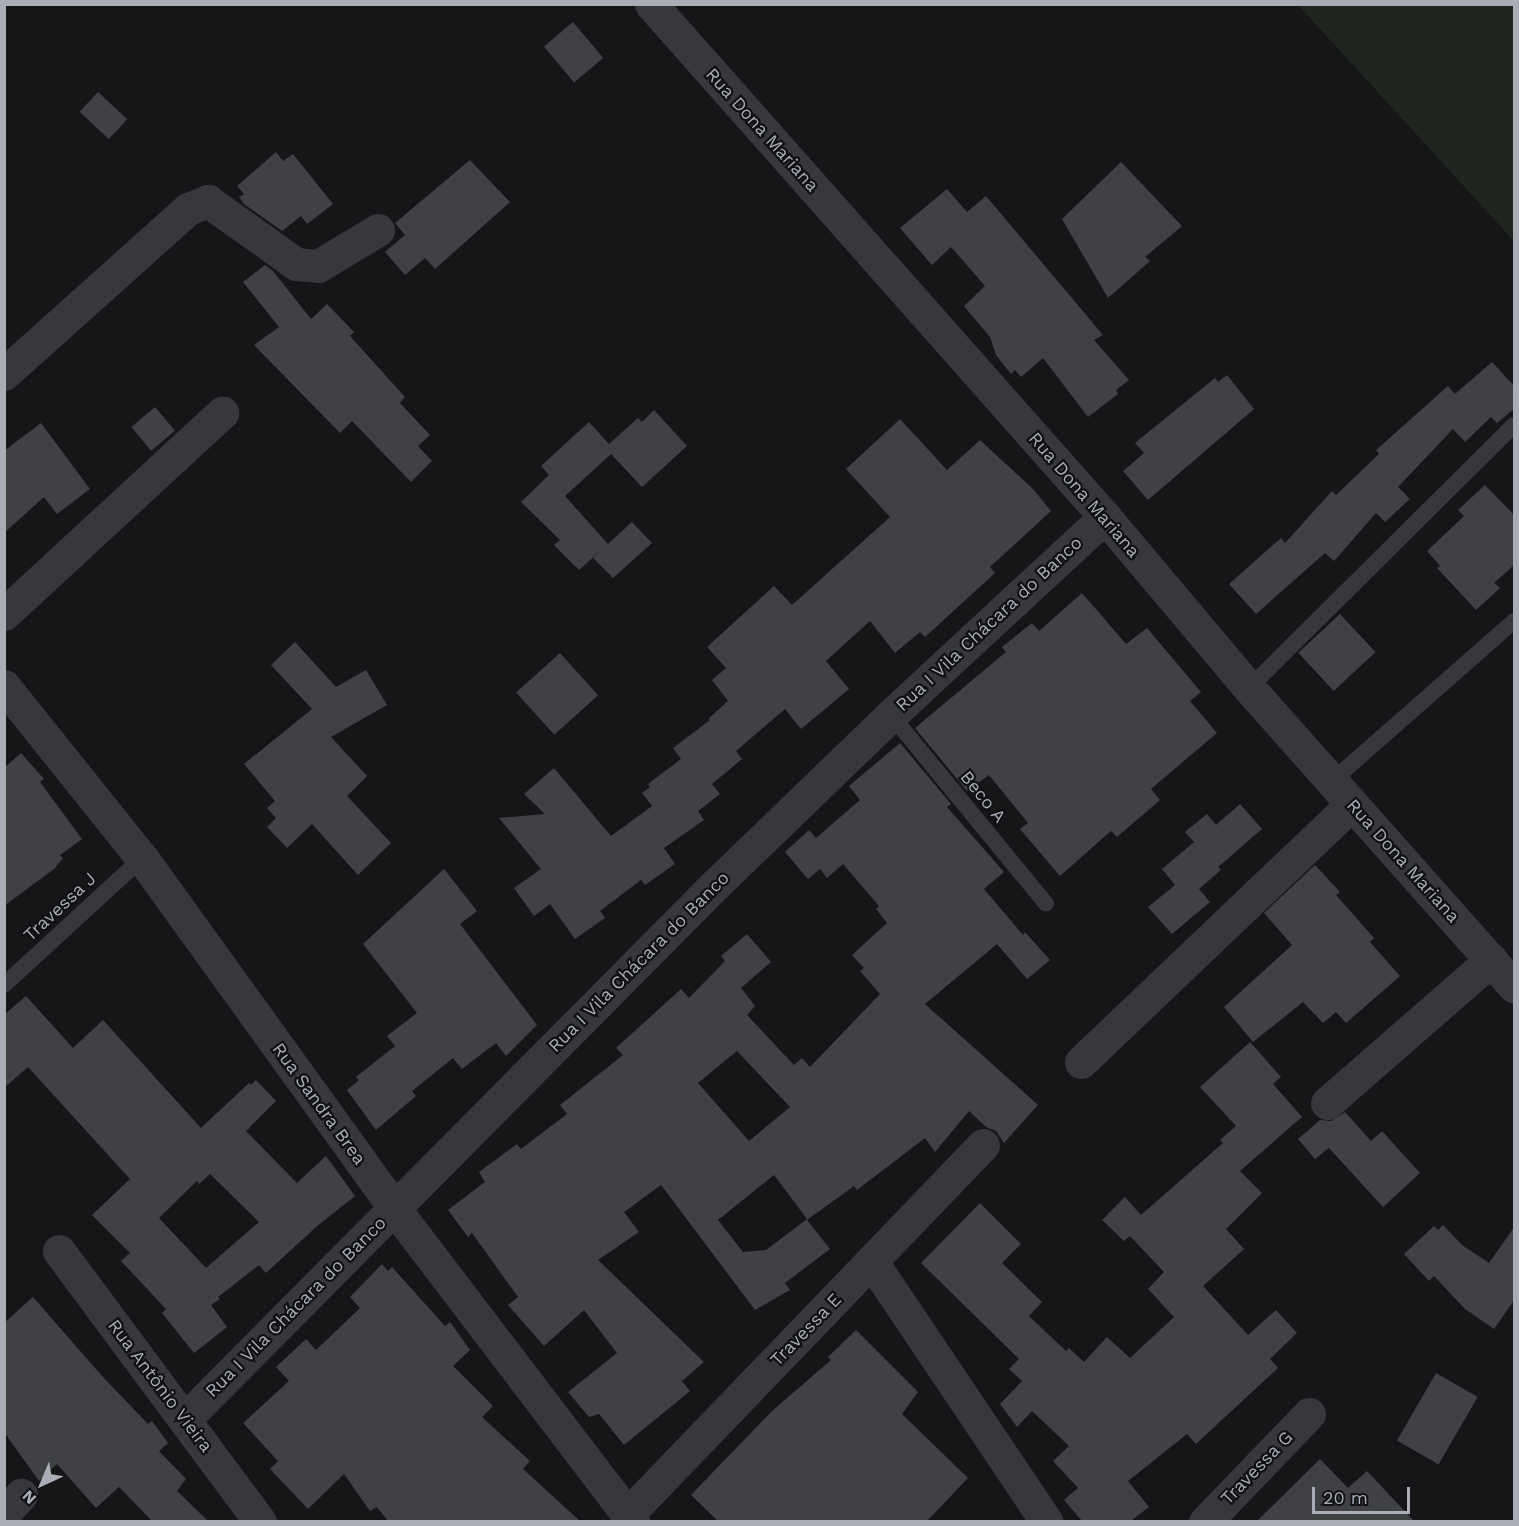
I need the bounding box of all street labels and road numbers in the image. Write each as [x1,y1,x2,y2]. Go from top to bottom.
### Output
street label: Rua Dona Mariana [701,63,823,197]
street label: Rua Dona Mariana [1024,428,1144,562]
street label: Rua I Vila Chácara do Banco [891,531,1087,717]
street label: Beco A [955,766,1011,828]
street label: Rua Dona Mariana [1342,794,1464,928]
street label: Rua I Vila Chácara do Banco [544,867,734,1057]
street label: Travessa J [19,868,101,946]
street label: Rua Sandra Brea [267,1039,371,1169]
street label: Rua I Vila Chácara do Banco [201,1212,391,1402]
street label: Travessa E [766,1289,846,1371]
street label: Rua Antônio Vieira [103,1315,217,1457]
street label: Travessa G [1216,1426,1298,1510]

